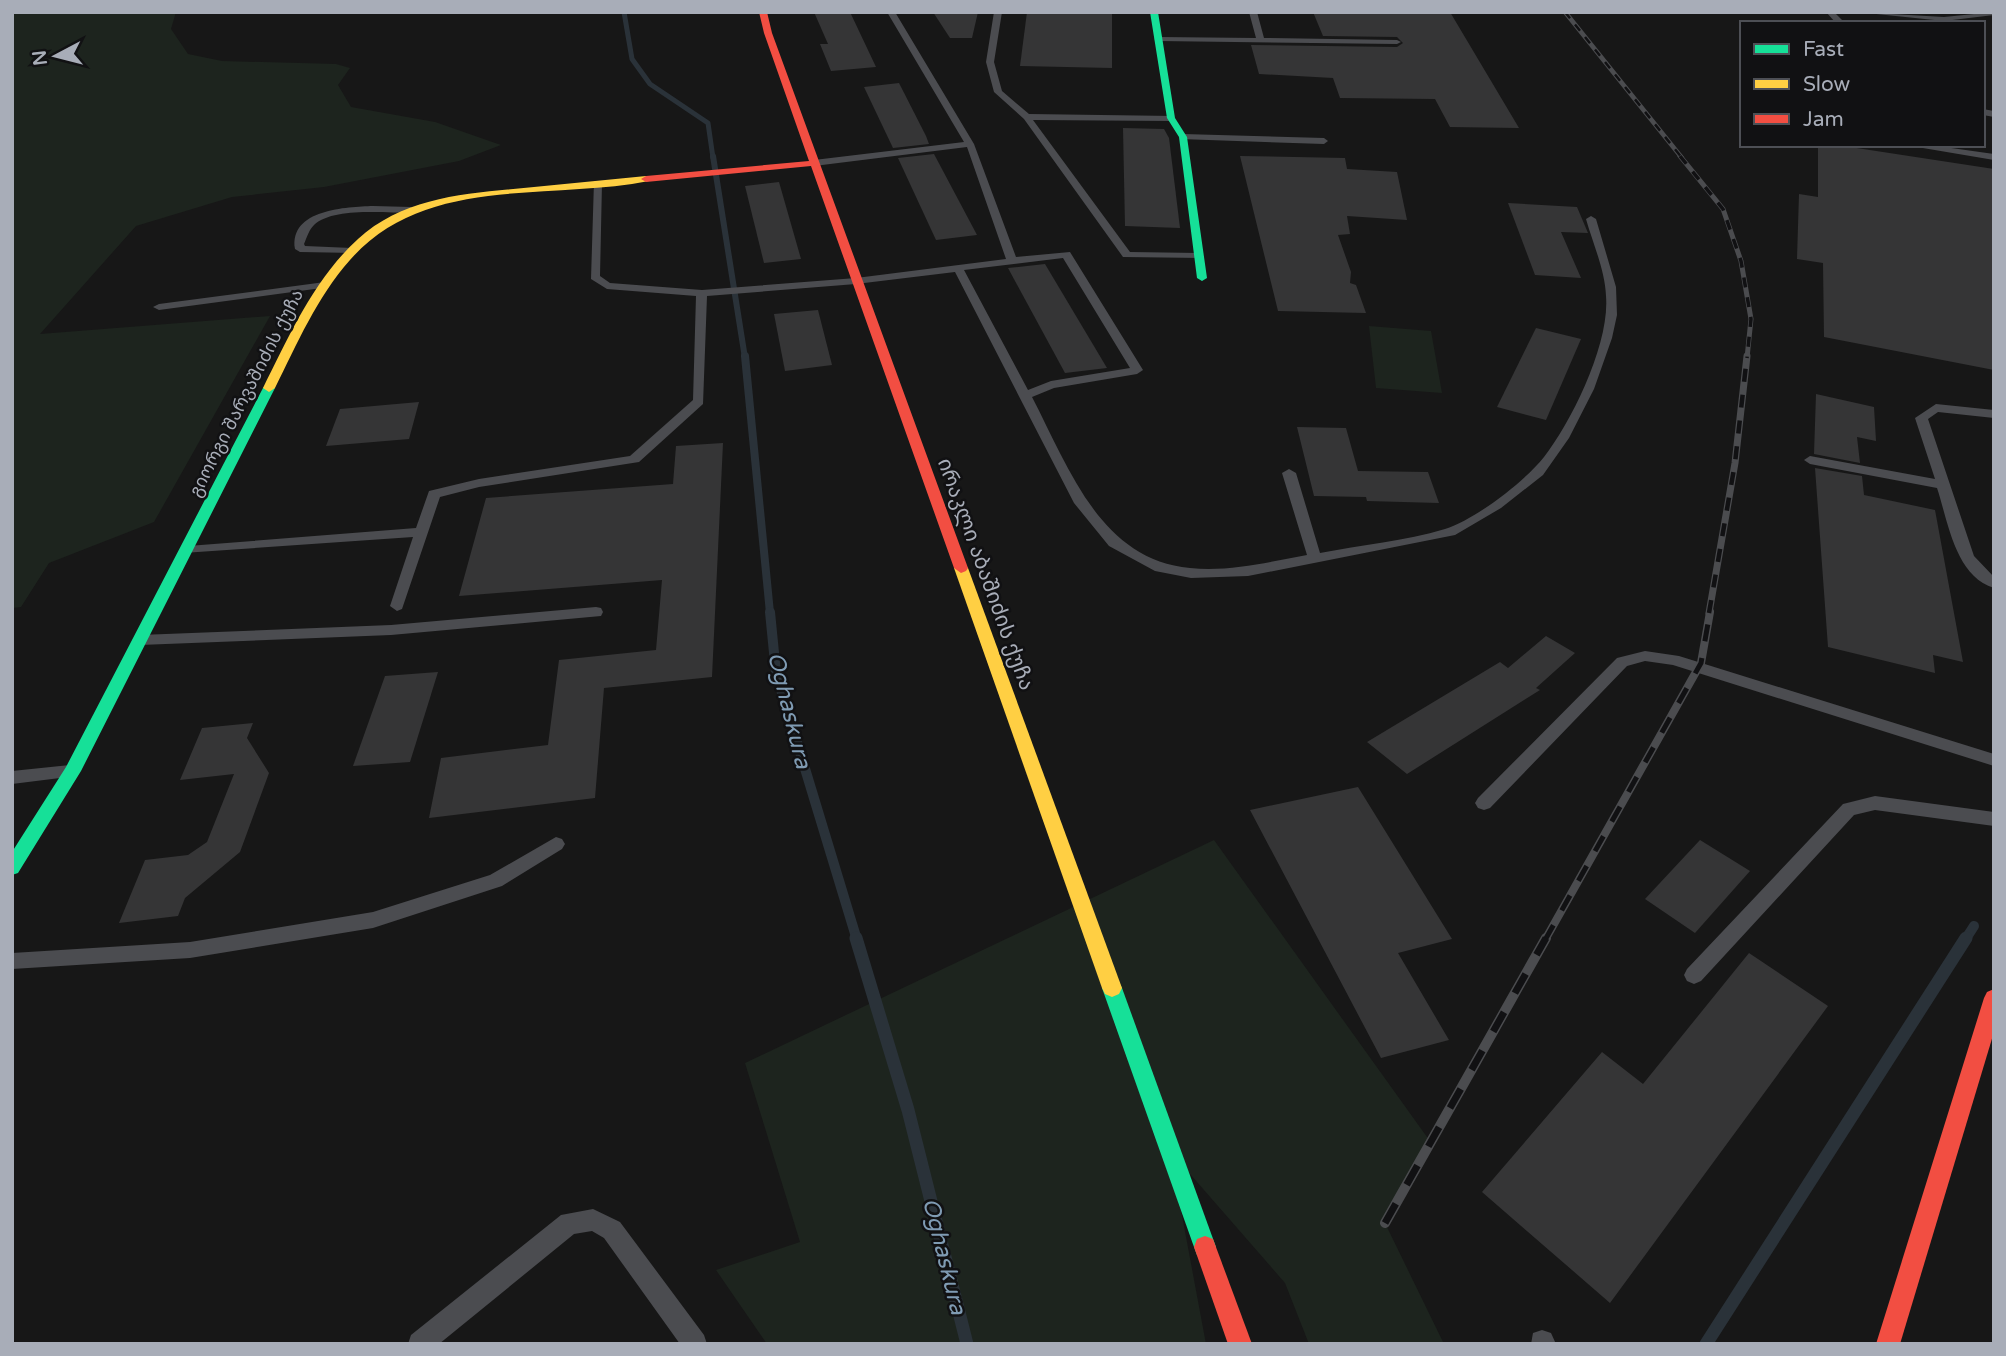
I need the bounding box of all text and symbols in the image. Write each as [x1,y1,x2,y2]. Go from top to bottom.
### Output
north arrow [21,21,91,91]
legend [1740,21,1985,147]
text: Fast [1803,37,1844,62]
text: N [28,49,52,67]
text: Slow [1803,72,1851,97]
text: Jam [1803,107,1844,132]
street label: გიორგი შარვაშიძის ქუჩა [184,286,308,500]
street label: ირაკლი აბაშიძის ქუჩა [932,455,1039,694]
water label: Oghaskura [761,649,817,772]
water label: Oghaskura [916,1195,972,1318]

